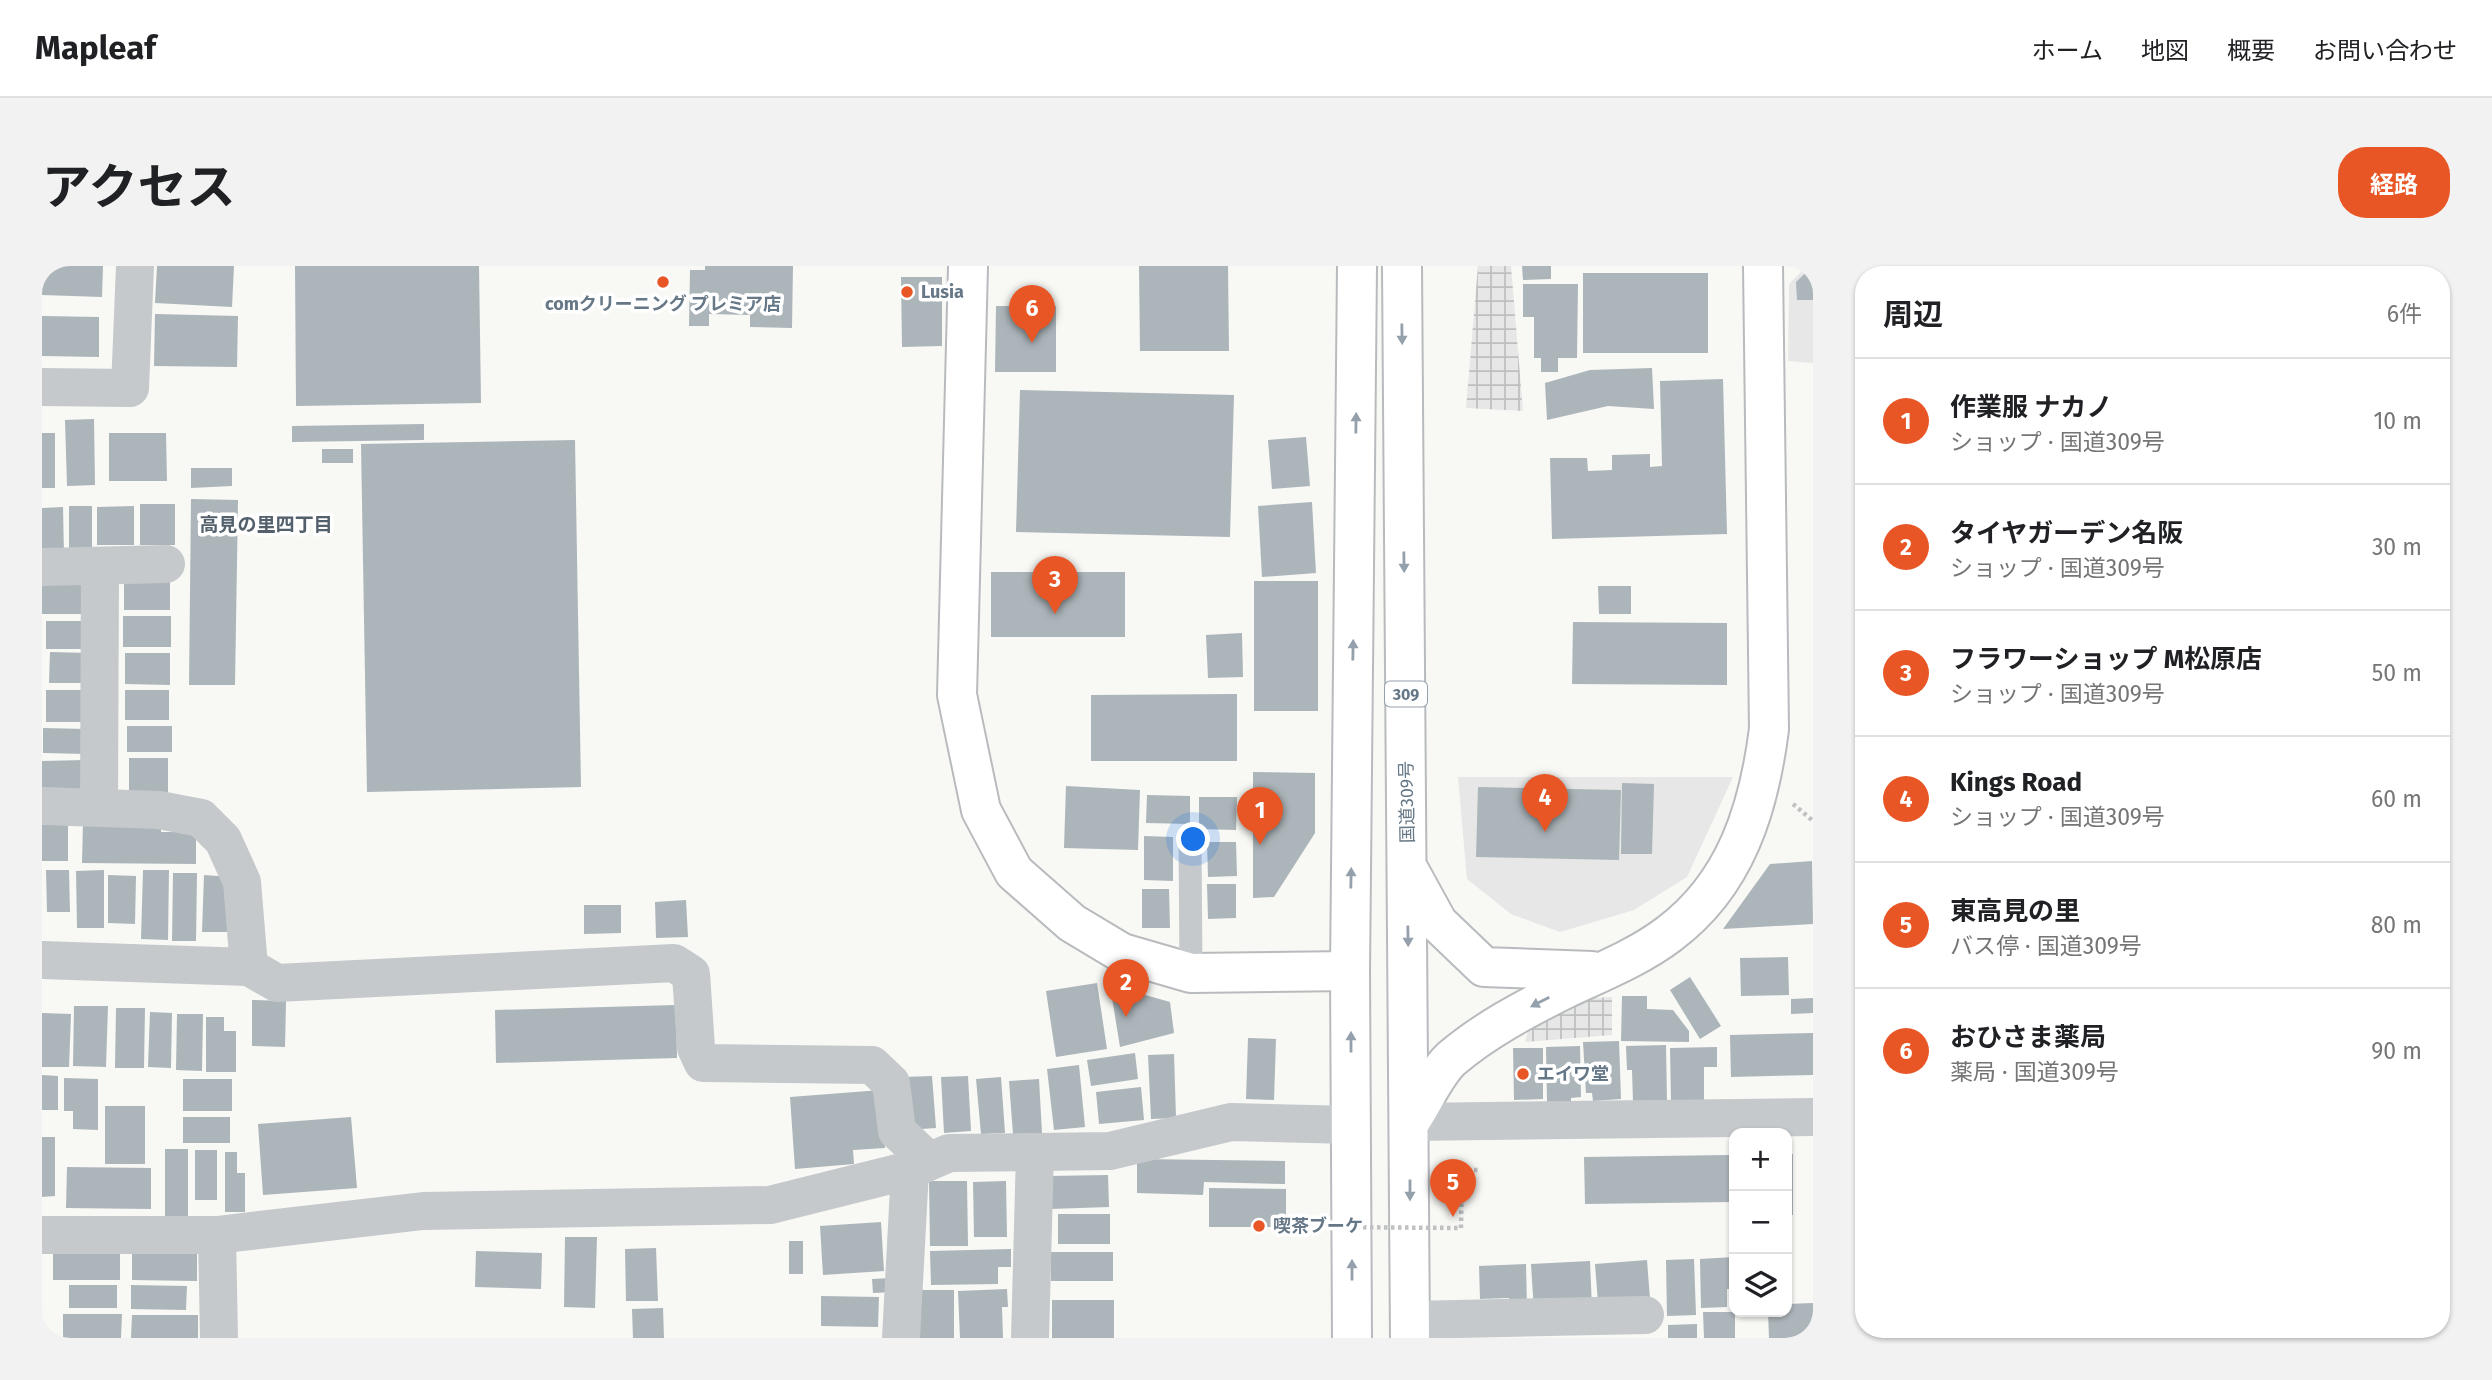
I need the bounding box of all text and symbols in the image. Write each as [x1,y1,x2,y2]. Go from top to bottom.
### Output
text: Mapleaf [35,28,156,68]
text: ホーム [2032,37,2103,65]
text: 地図 [2141,37,2189,65]
text: 概要 [2227,37,2275,65]
text: お問い合わせ [2313,37,2457,65]
button: 経路 [2338,147,2450,218]
text: アクセス [42,158,236,217]
marker: comクリーニング プレミア店 [655,274,671,290]
place label: Lusia [921,281,964,303]
marker: Lusia [899,284,915,300]
pin: 6 [1009,285,1055,343]
place label: comクリーニング プレミア店 [545,293,781,315]
text: 周辺 [1883,297,1943,333]
text: 6件 [2387,300,2422,328]
one-way arrow [1396,323,1408,345]
text: 作業服 ナカノ [1950,392,2112,423]
text: 1 [1901,407,1911,435]
text: 10 m [2373,407,2422,435]
one-way arrow [1350,412,1361,434]
text: ショップ · 国道309号 [1950,428,2165,456]
district label: 高見の里四丁目 [199,513,333,536]
text: タイヤガーデン名阪 [1950,518,2183,549]
text: 2 [1900,533,1912,561]
text: 30 m [2372,533,2422,561]
one-way arrow [1399,551,1410,573]
text: ショップ · 国道309号 [1950,554,2165,582]
pin: 3 [1032,556,1078,614]
one-way arrow [1348,639,1359,661]
text: フラワーショップ M松原店 [1950,644,2262,675]
text: 3 [1900,659,1912,687]
text: 50 m [2372,659,2422,687]
text: ショップ · 国道309号 [1950,680,2165,708]
road number: 309 [1385,682,1427,706]
street label: 国道309号 [1395,761,1419,843]
text: Kings Road [1950,767,2082,798]
pin: 4 [1522,774,1568,832]
text: 4 [1900,785,1913,813]
text: 60 m [2371,785,2422,813]
pin: 1 [1237,787,1283,845]
text: ショップ · 国道309号 [1950,803,2165,831]
your location [1176,822,1210,856]
one-way arrow [1345,867,1357,889]
text: 東高見の里 [1950,896,2080,927]
text: 5 [1900,911,1912,939]
text: 80 m [2371,911,2422,939]
one-way arrow [1402,925,1414,947]
text: バス停 · 国道309号 [1950,932,2142,960]
pin: 2 [1103,959,1149,1017]
one-way arrow [1530,996,1550,1007]
text: おひさま薬局 [1950,1022,2106,1053]
one-way arrow [1345,1031,1357,1053]
text: 6 [1900,1037,1912,1065]
text: 90 m [2371,1037,2422,1065]
text: 薬局 · 国道309号 [1950,1058,2119,1086]
place label: エイワ堂 [1537,1063,1609,1085]
marker: エイワ堂 [1515,1066,1531,1082]
map controls [1729,1128,1792,1317]
button: + [1729,1128,1792,1191]
pin: 5 [1430,1159,1476,1217]
one-way arrow [1404,1179,1416,1201]
button: − [1729,1191,1792,1254]
place label: 喫茶ブーケ [1273,1215,1363,1237]
marker: 喫茶ブーケ [1251,1218,1267,1234]
button: layers [1729,1254,1792,1317]
one-way arrow [1346,1259,1357,1281]

